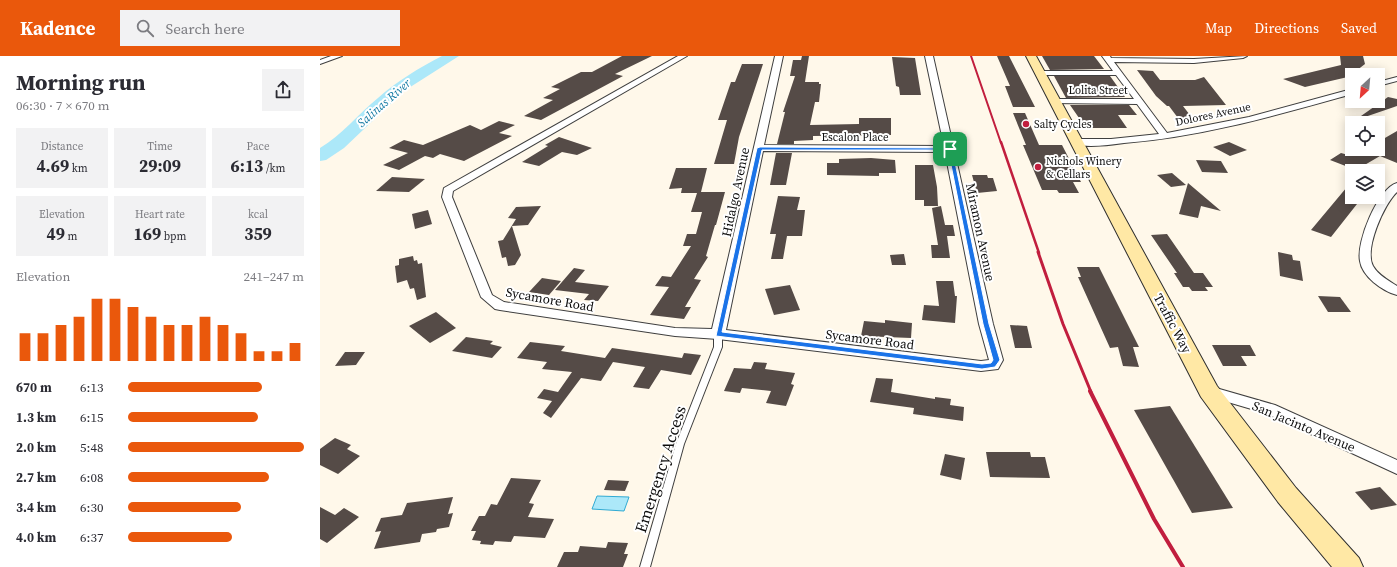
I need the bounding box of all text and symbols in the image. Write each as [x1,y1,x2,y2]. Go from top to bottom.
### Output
search box [120,10,400,46]
text: Kadence [20,15,96,41]
icon: search [134,17,156,39]
text: Search here [166,18,245,39]
text: Map [1205,18,1232,38]
text: Directions [1254,18,1319,38]
text: Saved [1341,18,1377,38]
text: Morning run [16,67,146,97]
north arrow [1345,68,1385,108]
map controls [1345,68,1385,204]
button: share [262,69,304,111]
water label: Salinas River [354,75,415,131]
street label: Lolita Street [1068,83,1128,98]
text: 06:30 · 7 × 670 m [16,97,110,114]
street label: Dolores Avenue [1174,99,1253,130]
button: locate [1345,116,1385,156]
place label: Salty Cycles [1034,117,1092,132]
marker: Salty Cycles [1021,119,1031,129]
street label: Escalon Place [821,130,889,145]
pin [933,132,967,166]
icon: arrive [939,138,961,160]
text: Distance [41,139,83,154]
text: Time [147,139,173,154]
text: Pace [246,139,270,154]
street label: Hidalgo Avenue [718,145,753,238]
text: 4.69 [36,154,69,178]
text: 29:09 [139,154,181,178]
text: 6:13 [231,154,263,178]
place label: Nichols Winery & Cellars [1046,154,1122,182]
text: km [69,161,88,176]
text: /km [263,161,285,176]
marker: Nichols Winery & Cellars [1033,162,1043,172]
button: layers [1345,164,1385,204]
street label: Miramon Avenue [962,181,999,283]
text: Elevation [39,207,85,222]
text: Heart rate [135,207,185,222]
text: kcal [248,207,268,222]
text: 49 [47,222,65,246]
text: 169 [134,222,161,246]
text: 359 [244,222,272,246]
text: m [65,229,77,244]
text: bpm [161,229,186,244]
text: Elevation [16,268,70,285]
text: 241–247 m [244,268,304,285]
street label: Sycamore Road [505,283,596,316]
street label: Traffic Way [1150,291,1195,356]
street label: Sycamore Road [825,326,916,353]
text: 670 m [16,379,52,396]
text: 6:13 [80,379,103,396]
street label: San Jacinto Avenue [1250,397,1358,456]
street label: Emergency Access [629,403,691,535]
text: 1.3 km [16,409,56,426]
text: 6:15 [80,409,103,426]
text: 2.0 km [16,439,56,456]
text: 5:48 [80,439,103,456]
text: 2.7 km [16,469,56,486]
text: 6:08 [80,469,103,486]
text: 3.4 km [16,499,56,516]
text: 6:30 [80,499,103,516]
text: 4.0 km [16,529,56,546]
text: 6:37 [80,529,103,546]

